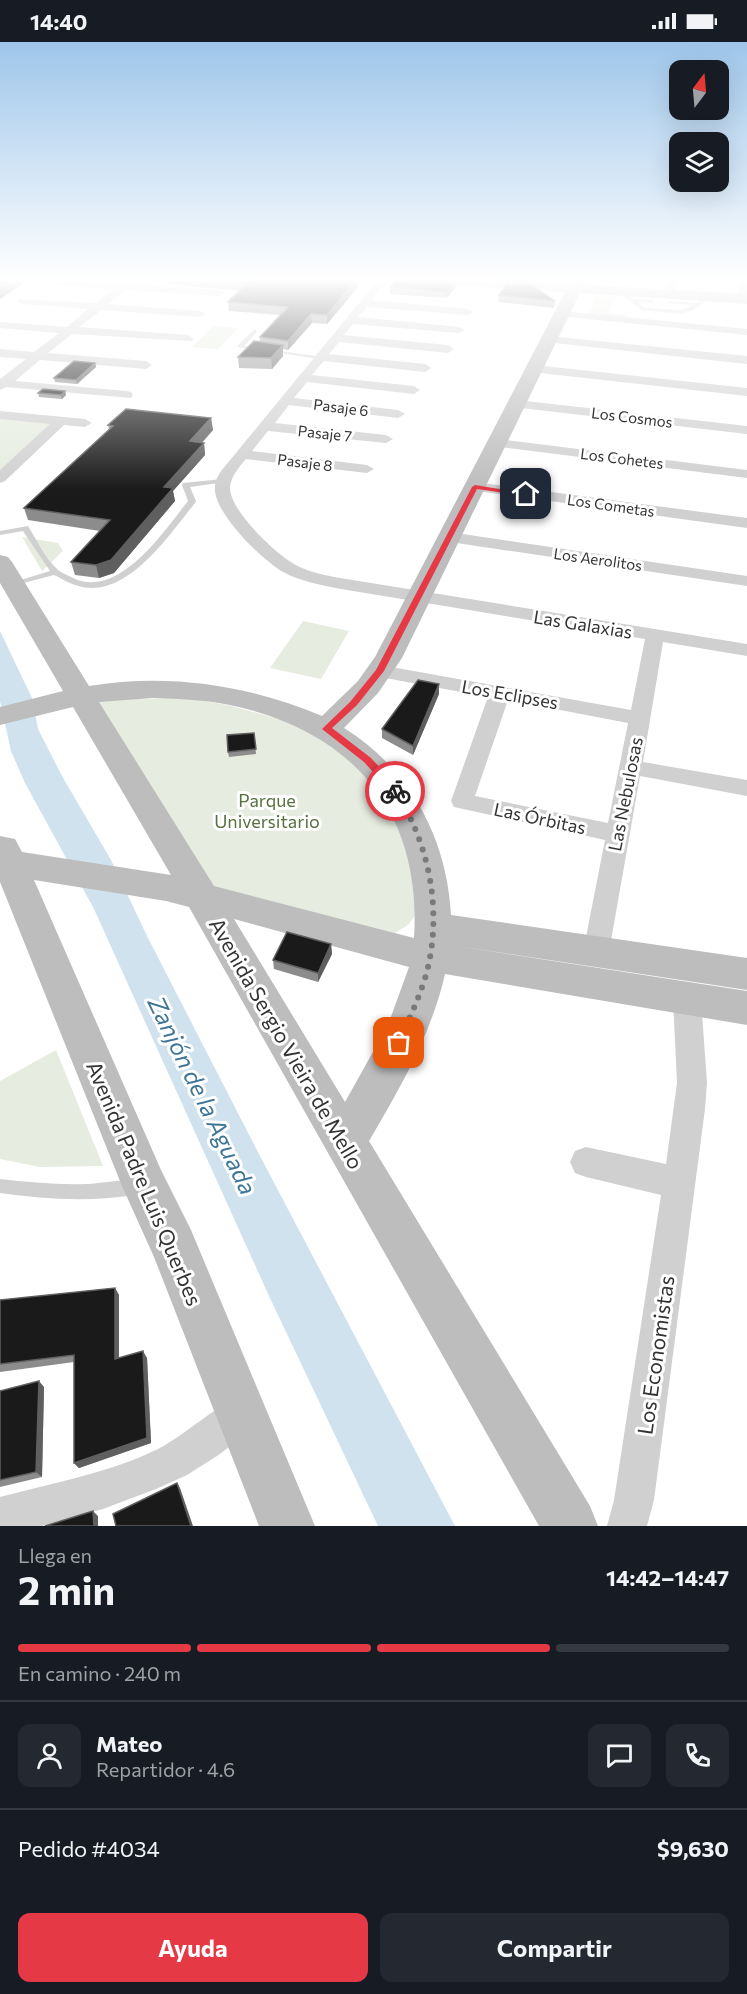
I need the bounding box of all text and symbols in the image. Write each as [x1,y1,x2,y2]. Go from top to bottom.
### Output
text: 14:40 [30,8,87,35]
north arrow [669,60,729,120]
map controls [669,60,729,192]
button: layers [669,132,729,192]
street label: Pasaje 6 [312,395,370,419]
street label: Los Cosmos [590,403,674,431]
street label: Pasaje 7 [297,421,353,445]
street label: Los Cohetes [579,444,665,472]
street label: Pasaje 8 [276,450,334,474]
pin [500,468,551,519]
icon: home [509,477,542,510]
street label: Los Cometas [566,490,656,520]
street label: Los Aerolitos [553,544,644,574]
street label: Las Galaxias [532,605,634,643]
street label: Los Eclipses [460,675,560,713]
street label: Las Nebulosas [603,735,647,853]
courier [365,761,425,821]
icon: bike [379,775,412,808]
park label: Parque Universitario [214,789,320,832]
street label: Las Órbitas [492,798,588,838]
street label: Avenida Sergio Vieira de Mello [205,913,369,1173]
water label: Zanjón de la Aguada [142,990,264,1199]
pin [373,1017,424,1068]
icon: bag [382,1026,415,1059]
street label: Avenida Padre Luis Querbes [82,1057,208,1309]
street label: Los Economistas [631,1274,679,1436]
text: Llega en [18,1543,92,1567]
text: 14:42–14:47 [606,1564,729,1591]
text: 2 min [18,1565,115,1613]
text: En camino · 240 m [18,1661,181,1685]
button: person [18,1724,81,1787]
button: chat [588,1724,651,1787]
button: phone [666,1724,729,1787]
text: Mateo [96,1730,163,1757]
text: Repartidor · 4.6 [96,1757,235,1781]
text: Pedido #4034 [18,1835,160,1862]
text: $9,630 [657,1835,729,1862]
button: Ayuda [18,1913,368,1982]
button: Compartir [380,1913,729,1982]

